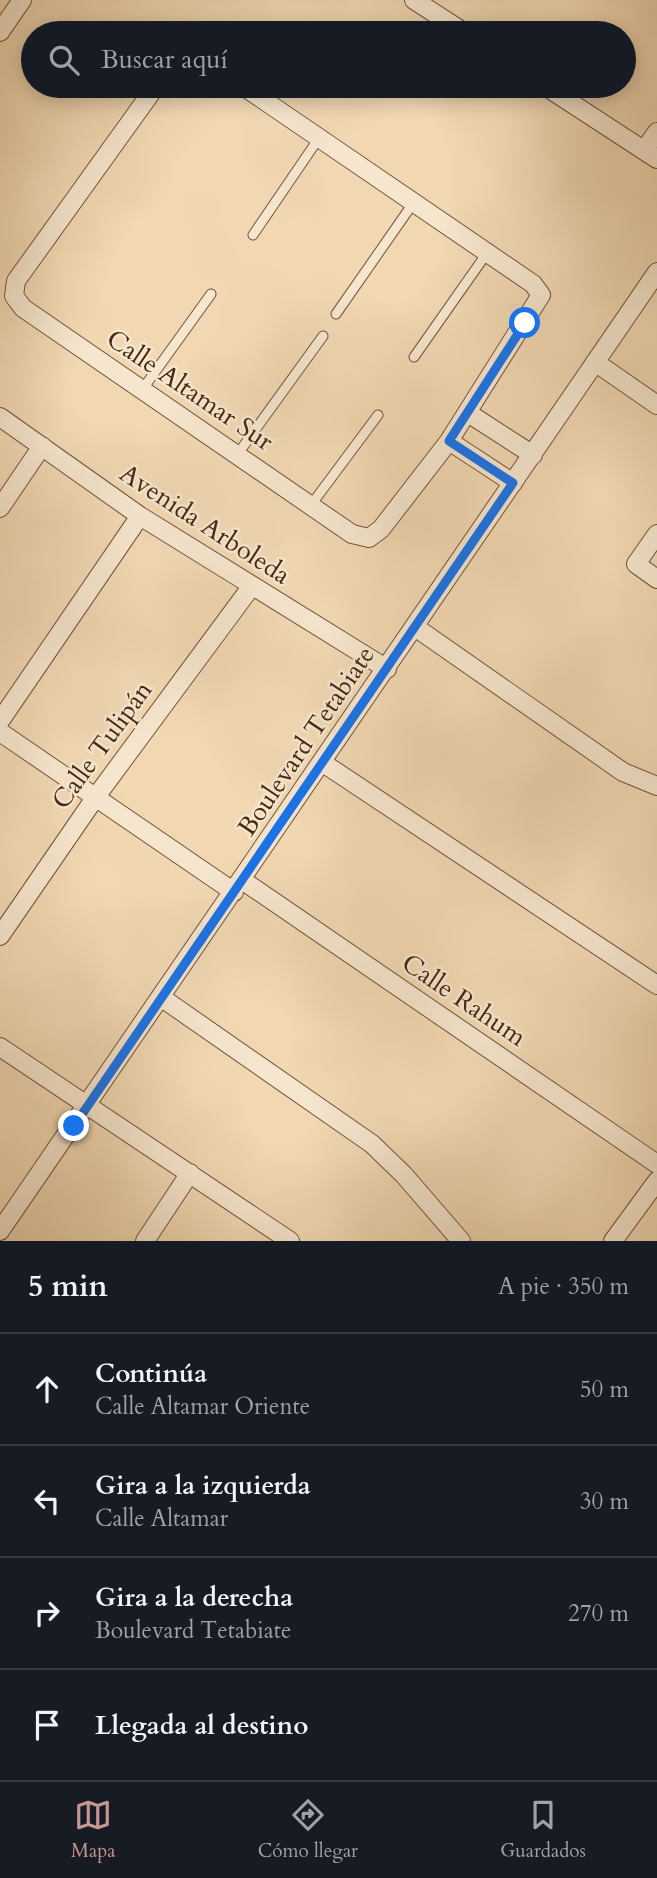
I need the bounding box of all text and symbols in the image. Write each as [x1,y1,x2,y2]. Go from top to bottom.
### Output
search box [21,21,636,98]
icon: search [45,41,83,79]
text: Buscar aquí [101,42,228,77]
route start [509,307,540,338]
street label: Calle Altamar Sur [100,321,281,459]
street label: Avenida Arboleda [113,456,297,592]
street label: Boulevard Tetabiate [229,639,383,843]
street label: Calle Tulipán [44,674,160,816]
street label: Calle Rahum [395,946,533,1054]
route end [58,1110,89,1141]
text: 5 min [28,1266,108,1307]
text: A pie · 350 m [498,1271,629,1302]
text: Continúa [95,1356,207,1391]
icon: ahead [28,1370,66,1408]
text: 50 m [580,1374,629,1405]
text: Calle Altamar Oriente [95,1391,310,1422]
text: Gira a la izquierda [95,1468,311,1503]
icon: left [28,1482,66,1520]
text: 30 m [580,1486,629,1517]
text: Calle Altamar [95,1503,228,1534]
text: Gira a la derecha [95,1580,293,1615]
icon: right [28,1594,66,1632]
text: 270 m [568,1598,629,1629]
text: Boulevard Tetabiate [95,1615,291,1646]
icon: arrive [28,1706,66,1744]
text: Llegada al destino [95,1708,309,1743]
tab: Mapa [71,1796,116,1864]
tab: Cómo llegar [258,1796,358,1864]
tab: Guardados [500,1796,586,1864]

